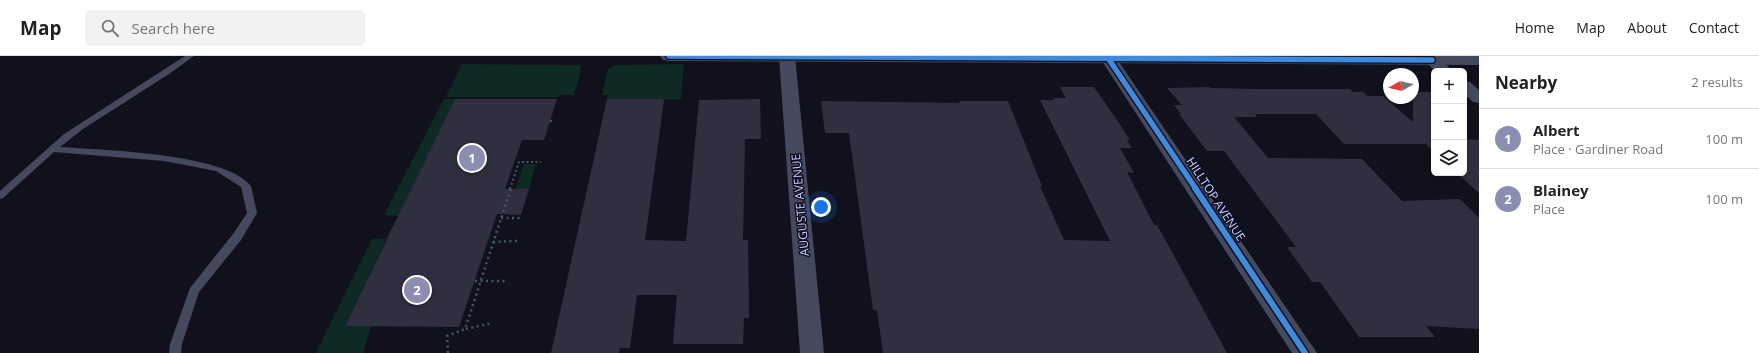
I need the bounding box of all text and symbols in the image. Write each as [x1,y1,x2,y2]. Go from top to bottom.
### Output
search box [85,10,365,46]
text: Map [20,15,61,41]
icon: search [99,17,121,39]
text: Search here [131,18,215,38]
text: Home [1515,18,1554,37]
text: Map [1576,18,1605,37]
text: About [1627,18,1667,37]
text: Contact [1689,18,1739,37]
north arrow [1383,68,1419,104]
map controls [1431,68,1467,176]
button: + [1431,68,1467,104]
text: Nearby [1495,71,1557,94]
text: 2 results [1691,73,1743,91]
button: − [1431,104,1467,140]
text: Albert [1533,120,1580,140]
text: 1 [1504,130,1512,148]
text: 100 m [1705,130,1743,148]
button: layers [1431,140,1467,176]
text: Place · Gardiner Road [1533,140,1663,158]
pin: 1 [459,143,485,173]
street label: AUGUSTE AVENUE [787,153,813,257]
street label: HILLTOP AVENUE [1182,154,1250,244]
text: Blainey [1533,180,1589,200]
text: 2 [1504,190,1512,208]
text: 100 m [1705,190,1743,208]
your location [811,197,831,217]
text: Place [1533,200,1565,218]
pin: 2 [404,275,430,305]

